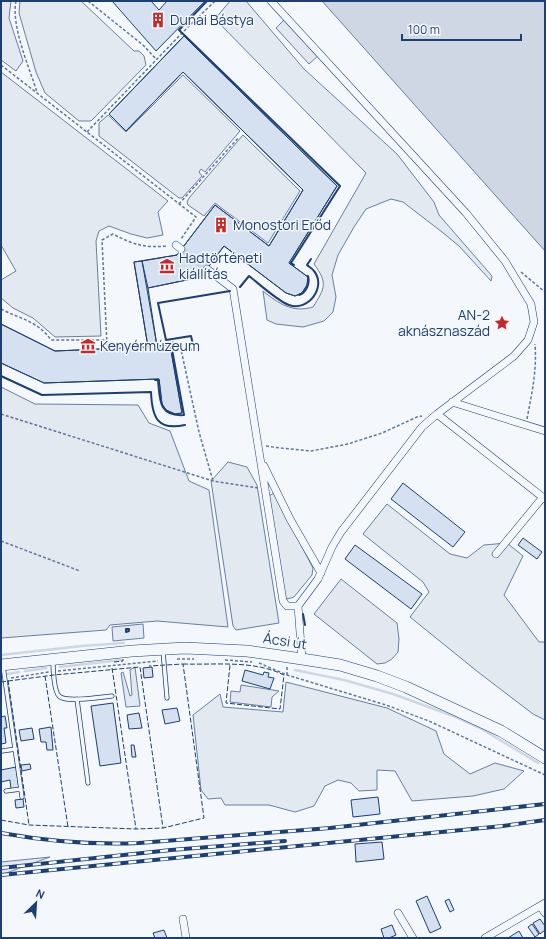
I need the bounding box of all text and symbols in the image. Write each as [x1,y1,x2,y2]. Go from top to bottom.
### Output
place label: Dunai Bástya [170,10,254,29]
building icon: Dunai Bástya [149,11,167,29]
scale bar [402,16,521,42]
text: 100 m [408,21,440,38]
place label: Monostori Erőd [233,215,331,234]
building icon: Monostori Erőd [212,216,230,234]
place label: Hadtörténeti kiállítás [179,248,262,283]
museum icon: Hadtörténeti kiállítás [158,257,176,275]
place label: AN-2 aknásznaszád [398,305,490,340]
place icon: AN-2 aknásznaszád [493,314,511,332]
place label: Kenyérmúzeum [100,336,200,355]
museum icon: Kenyérmúzeum [79,337,97,355]
street label: Ácsi út [262,628,309,653]
north arrow [16,883,56,923]
text: N [34,885,47,902]

